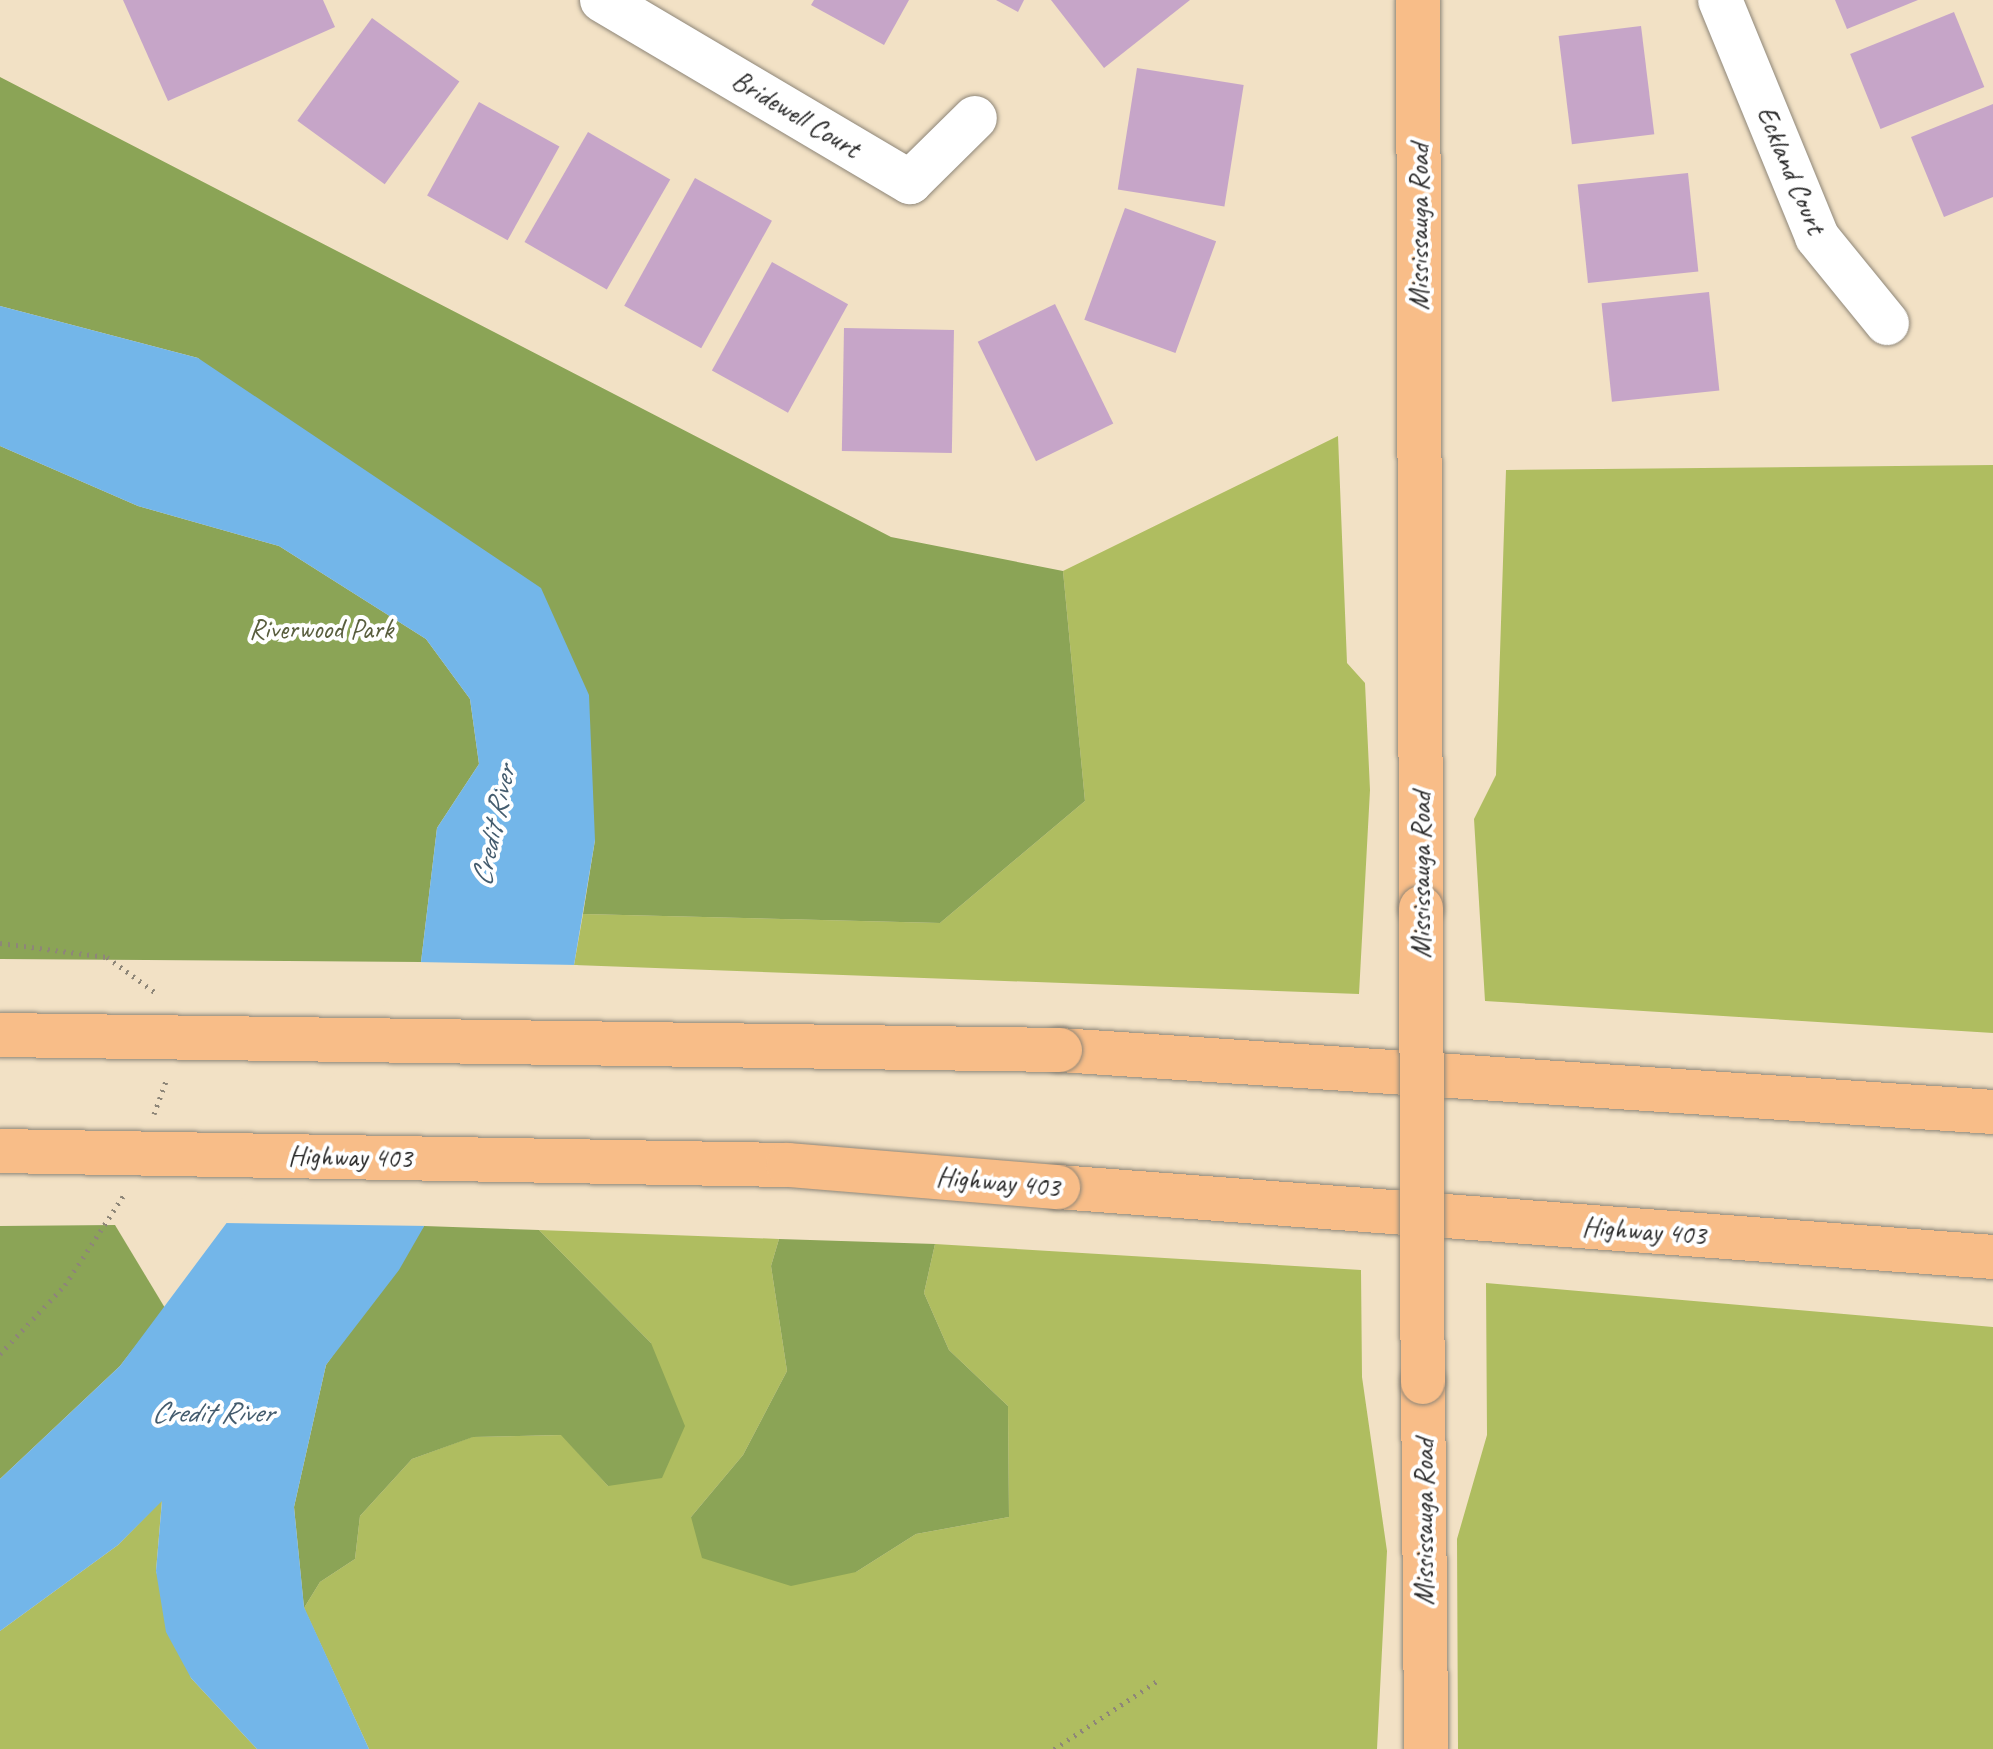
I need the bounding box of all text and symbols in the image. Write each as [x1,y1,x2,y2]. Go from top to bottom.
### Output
street label: Bridewell Court [726,63,866,165]
street label: Eckland Court [1749,101,1833,239]
street label: Mississauga Road [1402,144,1436,310]
park label: Riverwood Park [248,612,394,646]
water label: Credit River [463,763,523,889]
street label: Mississauga Road [1404,792,1438,958]
street label: Highway 403 [288,1139,412,1175]
street label: Highway 403 [935,1160,1061,1204]
street label: Highway 403 [1581,1210,1707,1252]
water label: Credit River [151,1394,273,1430]
street label: Mississauga Road [1407,1439,1441,1605]

